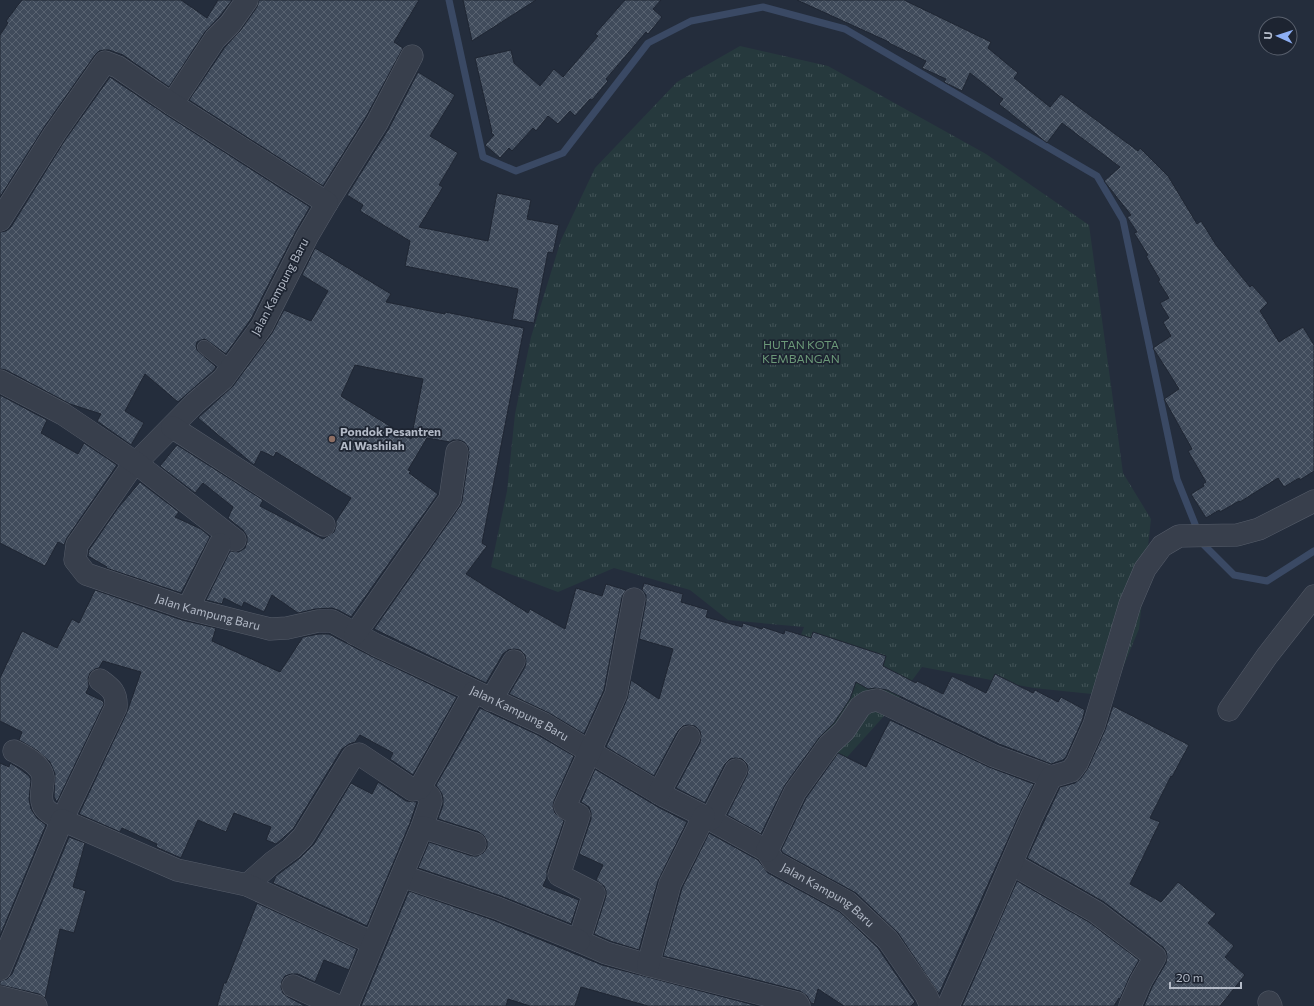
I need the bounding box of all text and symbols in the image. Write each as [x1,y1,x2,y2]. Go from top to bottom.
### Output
north arrow [1258,16,1298,56]
text: U [1261,31,1274,40]
street label: Jalan Kampung Baru [248,236,312,338]
park label: HUTAN KOTA KEMBANGAN [762,337,840,365]
place label: Pondok Pesantren Al Washilah [340,424,441,452]
marker: Pondok Pesantren Al Washilah [327,434,337,444]
street label: Jalan Kampung Baru [154,590,262,632]
street label: Jalan Kampung Baru [468,682,571,743]
street label: Jalan Kampung Baru [779,859,877,930]
scale bar [1170,964,1241,990]
text: 20 m [1176,970,1203,984]

